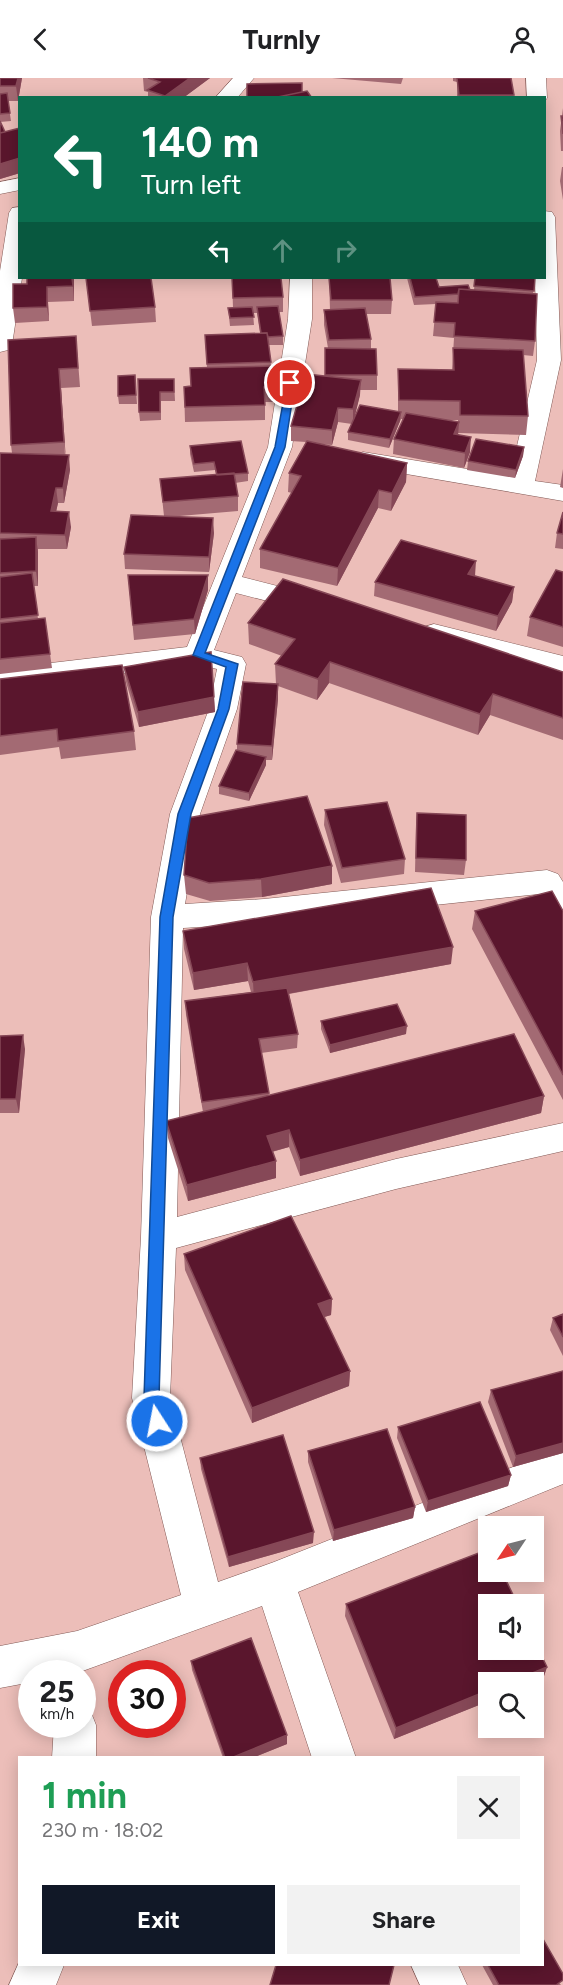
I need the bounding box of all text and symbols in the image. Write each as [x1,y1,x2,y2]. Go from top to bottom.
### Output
icon: back [24,23,57,56]
text: Turnly [243,23,320,56]
icon: person [506,23,539,56]
text: 140 m [141,117,259,168]
icon: left [42,120,120,198]
text: Turn left [141,168,241,201]
icon: left [203,234,236,267]
icon: ahead [266,234,299,267]
icon: right [329,234,362,267]
pin [264,357,315,408]
icon: arrive [273,366,306,399]
position arrow [125,1389,189,1453]
north arrow [478,1516,544,1582]
map controls [478,1516,544,1738]
button: sound [478,1594,544,1660]
speed limit sign: 30 [108,1660,186,1738]
button: search [478,1672,544,1738]
text: 25 [40,1673,74,1710]
text: km/h [40,1705,74,1723]
text: 1 min [42,1774,127,1817]
button: close [457,1776,520,1839]
text: 230 m · 18:02 [42,1818,163,1842]
button: Exit [42,1885,275,1954]
button: Share [287,1885,520,1954]

